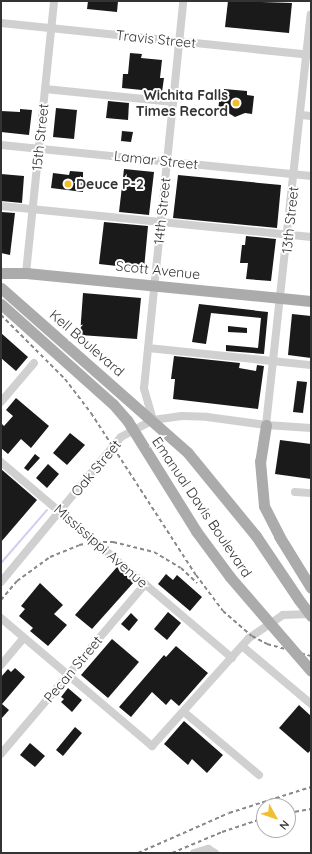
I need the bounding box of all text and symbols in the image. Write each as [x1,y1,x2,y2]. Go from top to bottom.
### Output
street label: Travis Street [115,26,197,52]
place label: Wichita Falls Times Record [136,87,228,120]
marker: Wichita Falls Times Record [231,98,241,108]
street label: 15th Street [28,103,52,171]
street label: Lamar Street [113,147,199,173]
place label: Deuce P-2 [76,176,144,192]
street label: 14th Street [150,177,174,245]
marker: Deuce P-2 [63,179,73,189]
street label: 13th Street [278,186,302,254]
street label: Scott Avenue [115,257,201,283]
street label: Kell Boulevard [46,306,128,380]
street label: Emanual Davis Boulevard [149,434,255,580]
street label: Oak Street [67,436,125,500]
street label: Mississippi Avenue [51,501,151,591]
street label: Pecan Street [40,632,106,706]
north arrow [256,798,296,838]
text: N [276,817,292,833]

